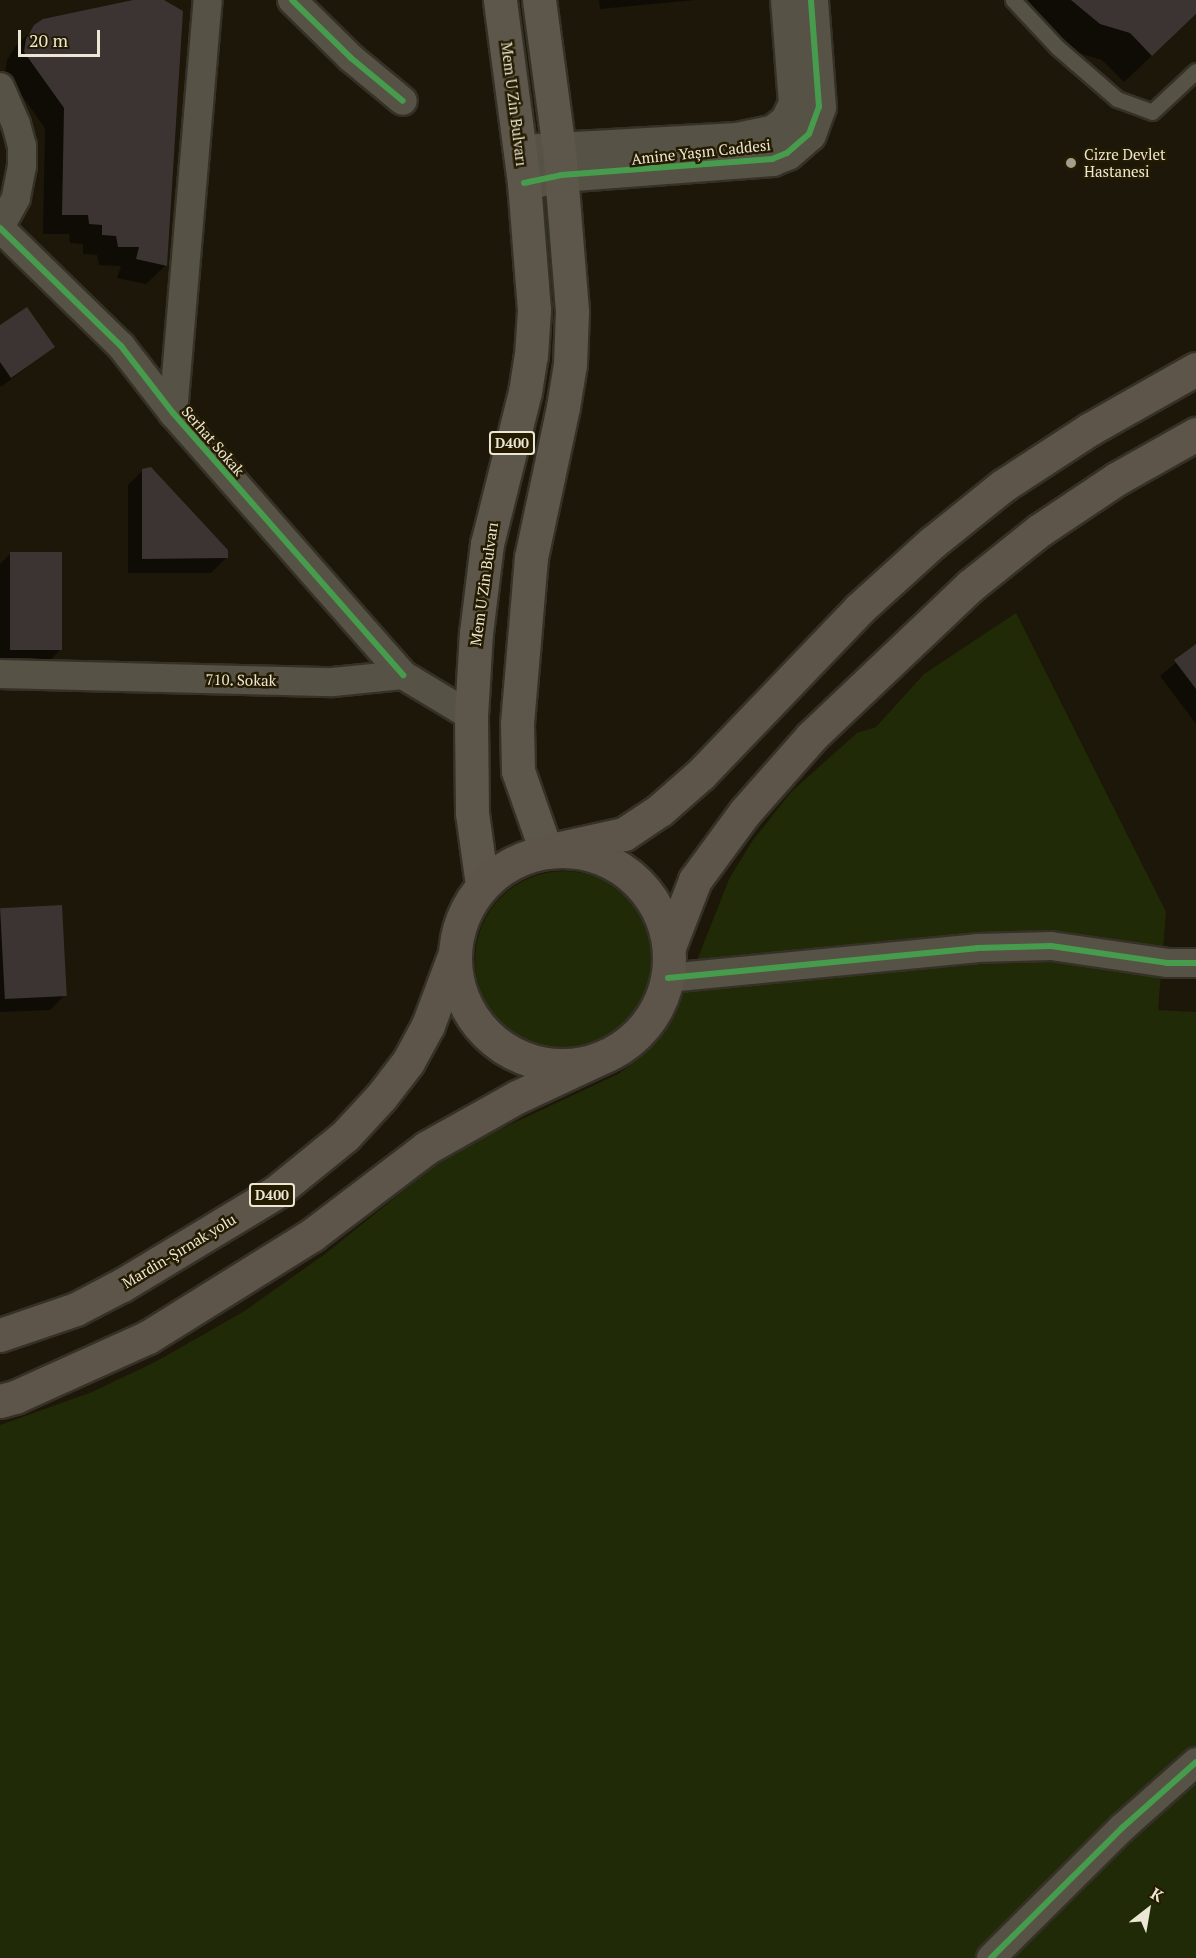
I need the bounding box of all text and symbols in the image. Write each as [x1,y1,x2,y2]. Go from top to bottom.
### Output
scale bar [21,18,104,56]
text: 20 m [29,28,68,52]
street label: Mem U Zin Bulvarı [497,41,531,167]
street label: Amine Yaşın Caddesi [630,136,772,168]
place label: Cizre Devlet Hastanesi [1084,145,1166,180]
marker: Cizre Devlet Hastanesi [1062,154,1080,172]
street label: Serhat Sokak [178,403,248,479]
road number: D400 [488,432,536,454]
street label: Mem U Zin Bulvarı [466,521,502,647]
street label: 710. Sokak [205,670,277,690]
road number: D400 [248,1184,296,1206]
street label: Mardin-Şırnak yolu [119,1210,239,1292]
north arrow [1118,1880,1178,1940]
text: K [1147,1882,1168,1907]

